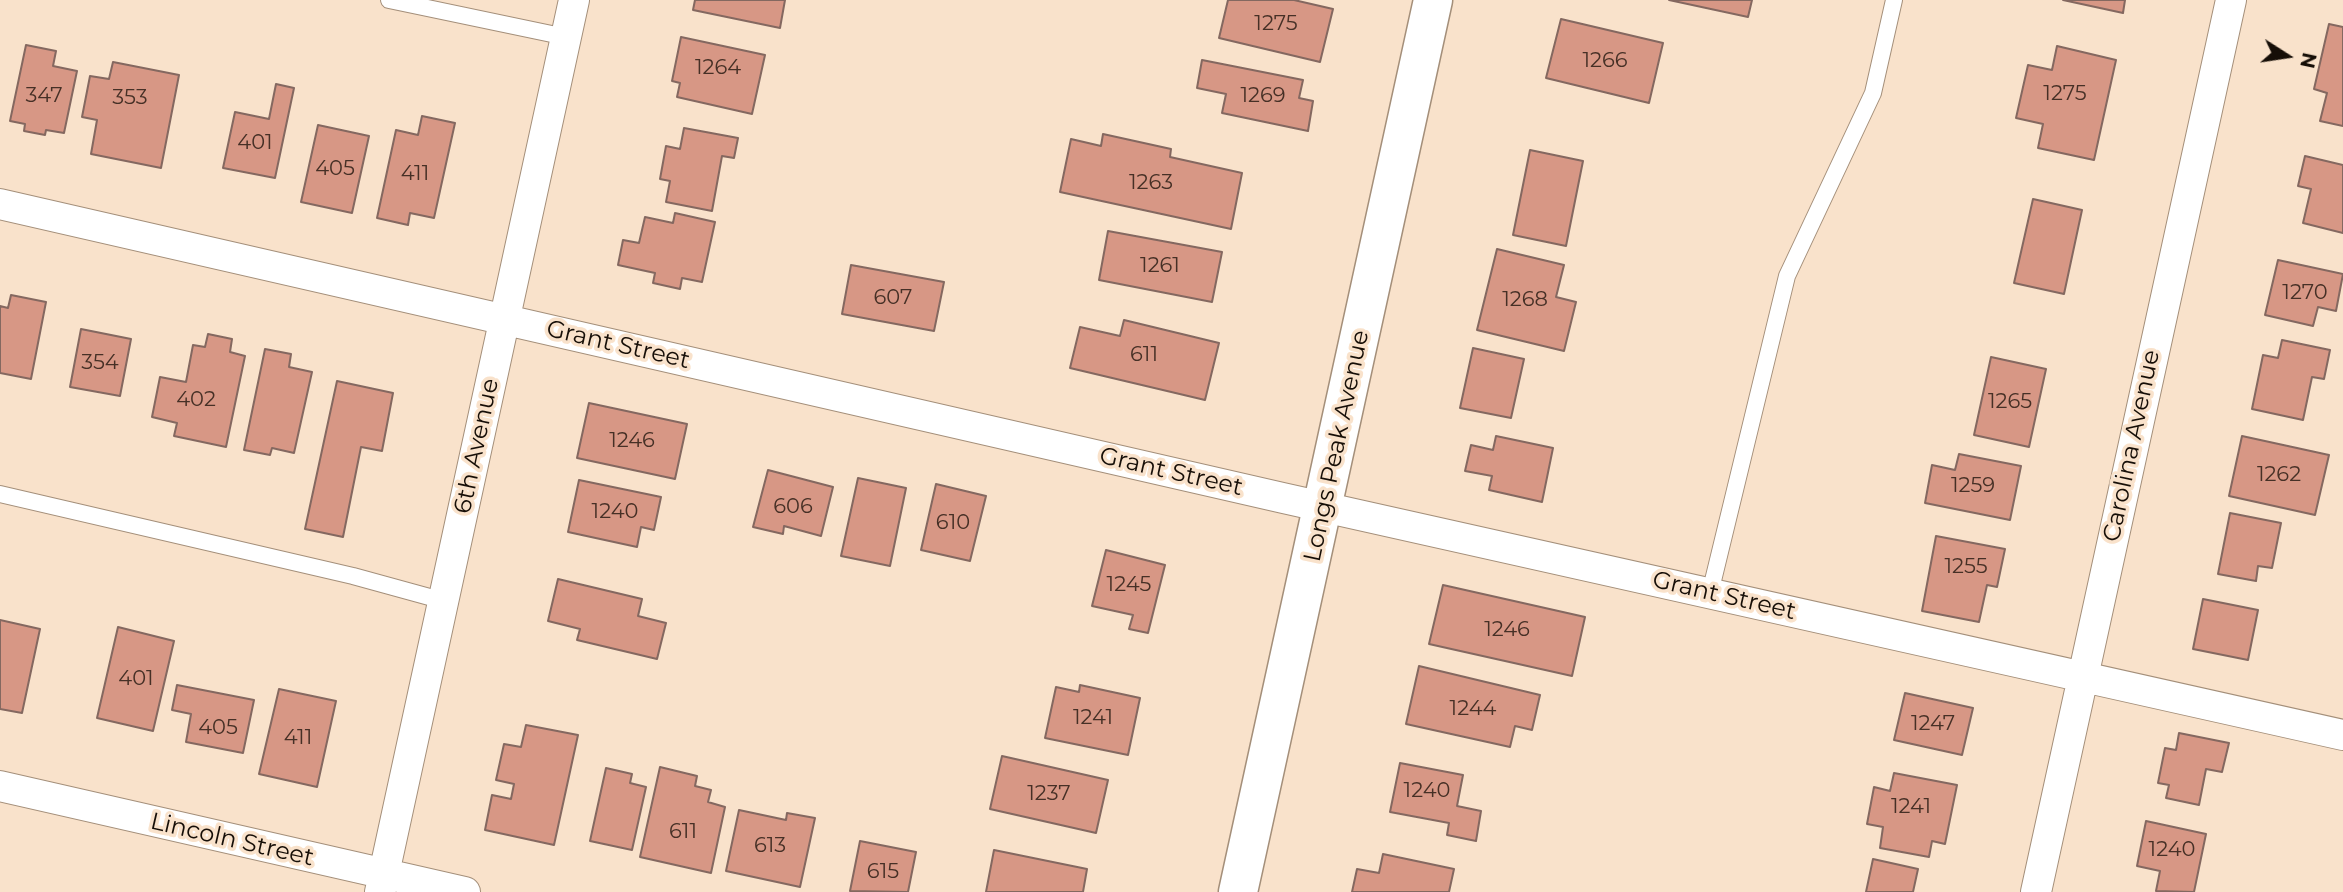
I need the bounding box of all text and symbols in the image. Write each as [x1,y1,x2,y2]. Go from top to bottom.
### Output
house number: 1275 [1254,11,1298,37]
north arrow [2252,21,2322,91]
house number: 1266 [1582,48,1628,74]
text: N [2295,51,2321,70]
house number: 1264 [695,55,741,81]
house number: 1275 [2043,81,2087,107]
house number: 347 [25,83,63,109]
house number: 1269 [1240,83,1286,109]
house number: 353 [112,85,148,111]
house number: 401 [237,130,273,156]
house number: 405 [315,156,355,182]
house number: 411 [401,161,429,187]
house number: 1263 [1129,170,1173,196]
house number: 1261 [1140,253,1180,279]
house number: 1270 [2282,280,2328,306]
house number: 607 [874,285,912,311]
house number: 1268 [1502,287,1548,313]
street label: Grant Street [544,315,692,375]
street label: Longs Peak Avenue [1298,328,1376,564]
house number: 611 [1130,342,1158,368]
street label: Carolina Avenue [2098,347,2166,545]
house number: 354 [81,350,119,376]
street label: 6th Avenue [449,376,505,516]
house number: 402 [176,387,216,413]
house number: 1265 [1988,389,2032,415]
house number: 1246 [609,428,655,454]
street label: Grant Street [1097,442,1245,502]
house number: 1262 [2257,462,2301,488]
house number: 1259 [1951,473,1995,499]
house number: 606 [773,494,813,520]
house number: 1240 [592,499,638,525]
house number: 610 [936,510,970,536]
house number: 1255 [1944,554,1988,580]
street label: Grant Street [1650,566,1798,626]
house number: 1245 [1107,572,1151,598]
house number: 1246 [1484,617,1530,643]
house number: 401 [118,666,154,692]
house number: 1244 [1450,696,1496,722]
house number: 1241 [1073,705,1113,731]
house number: 1247 [1911,711,1955,737]
house number: 405 [198,715,238,741]
house number: 411 [284,725,312,751]
house number: 1240 [1404,778,1450,804]
house number: 1237 [1027,781,1071,807]
house number: 1241 [1891,794,1931,820]
street label: Lincoln Street [148,807,316,873]
house number: 611 [669,819,697,845]
house number: 613 [754,833,786,859]
house number: 1240 [2149,837,2195,863]
house number: 615 [867,859,899,885]

